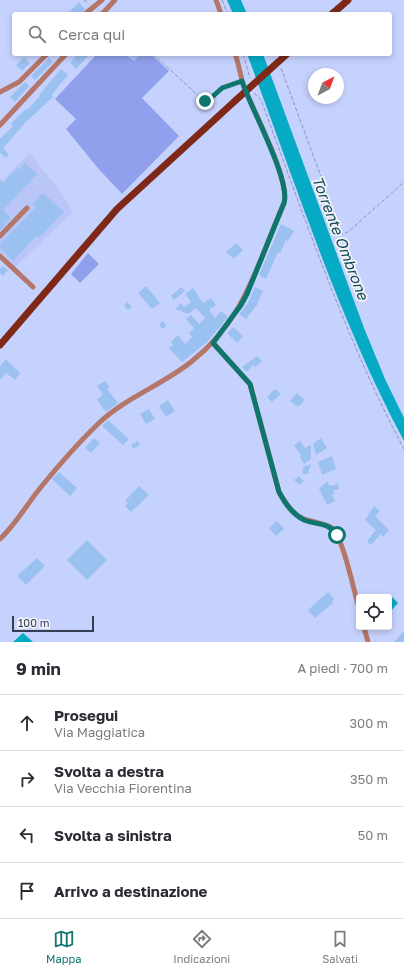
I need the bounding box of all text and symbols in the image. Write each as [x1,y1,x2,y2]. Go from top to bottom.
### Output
search box [12,12,392,56]
icon: search [26,23,48,45]
text: Cerca qui [58,25,125,43]
north arrow [308,68,344,104]
route end [196,92,214,110]
water label: Torrente Ombrone [309,173,373,303]
route start [328,526,346,544]
map controls [356,594,392,630]
button: locate [356,594,392,630]
scale bar [12,614,94,633]
text: 100 m [18,616,49,629]
text: 9 min [16,658,61,679]
text: A piedi · 700 m [297,660,388,676]
text: Prosegui [54,706,118,724]
icon: ahead [16,712,38,734]
text: 300 m [350,715,388,731]
text: Via Maggiatica [54,724,145,740]
text: Svolta a destra [54,762,164,780]
icon: right [16,768,38,790]
text: 350 m [350,771,388,787]
text: Via Vecchia Fiorentina [54,780,192,796]
icon: left [16,824,38,846]
text: Svolta a sinistra [54,826,172,844]
text: 50 m [358,827,388,843]
icon: arrive [16,880,38,902]
text: Arrivo a destinazione [54,882,207,900]
tab: Mappa [46,928,81,965]
tab: Indicazioni [173,928,230,965]
tab: Salvati [322,928,358,965]

